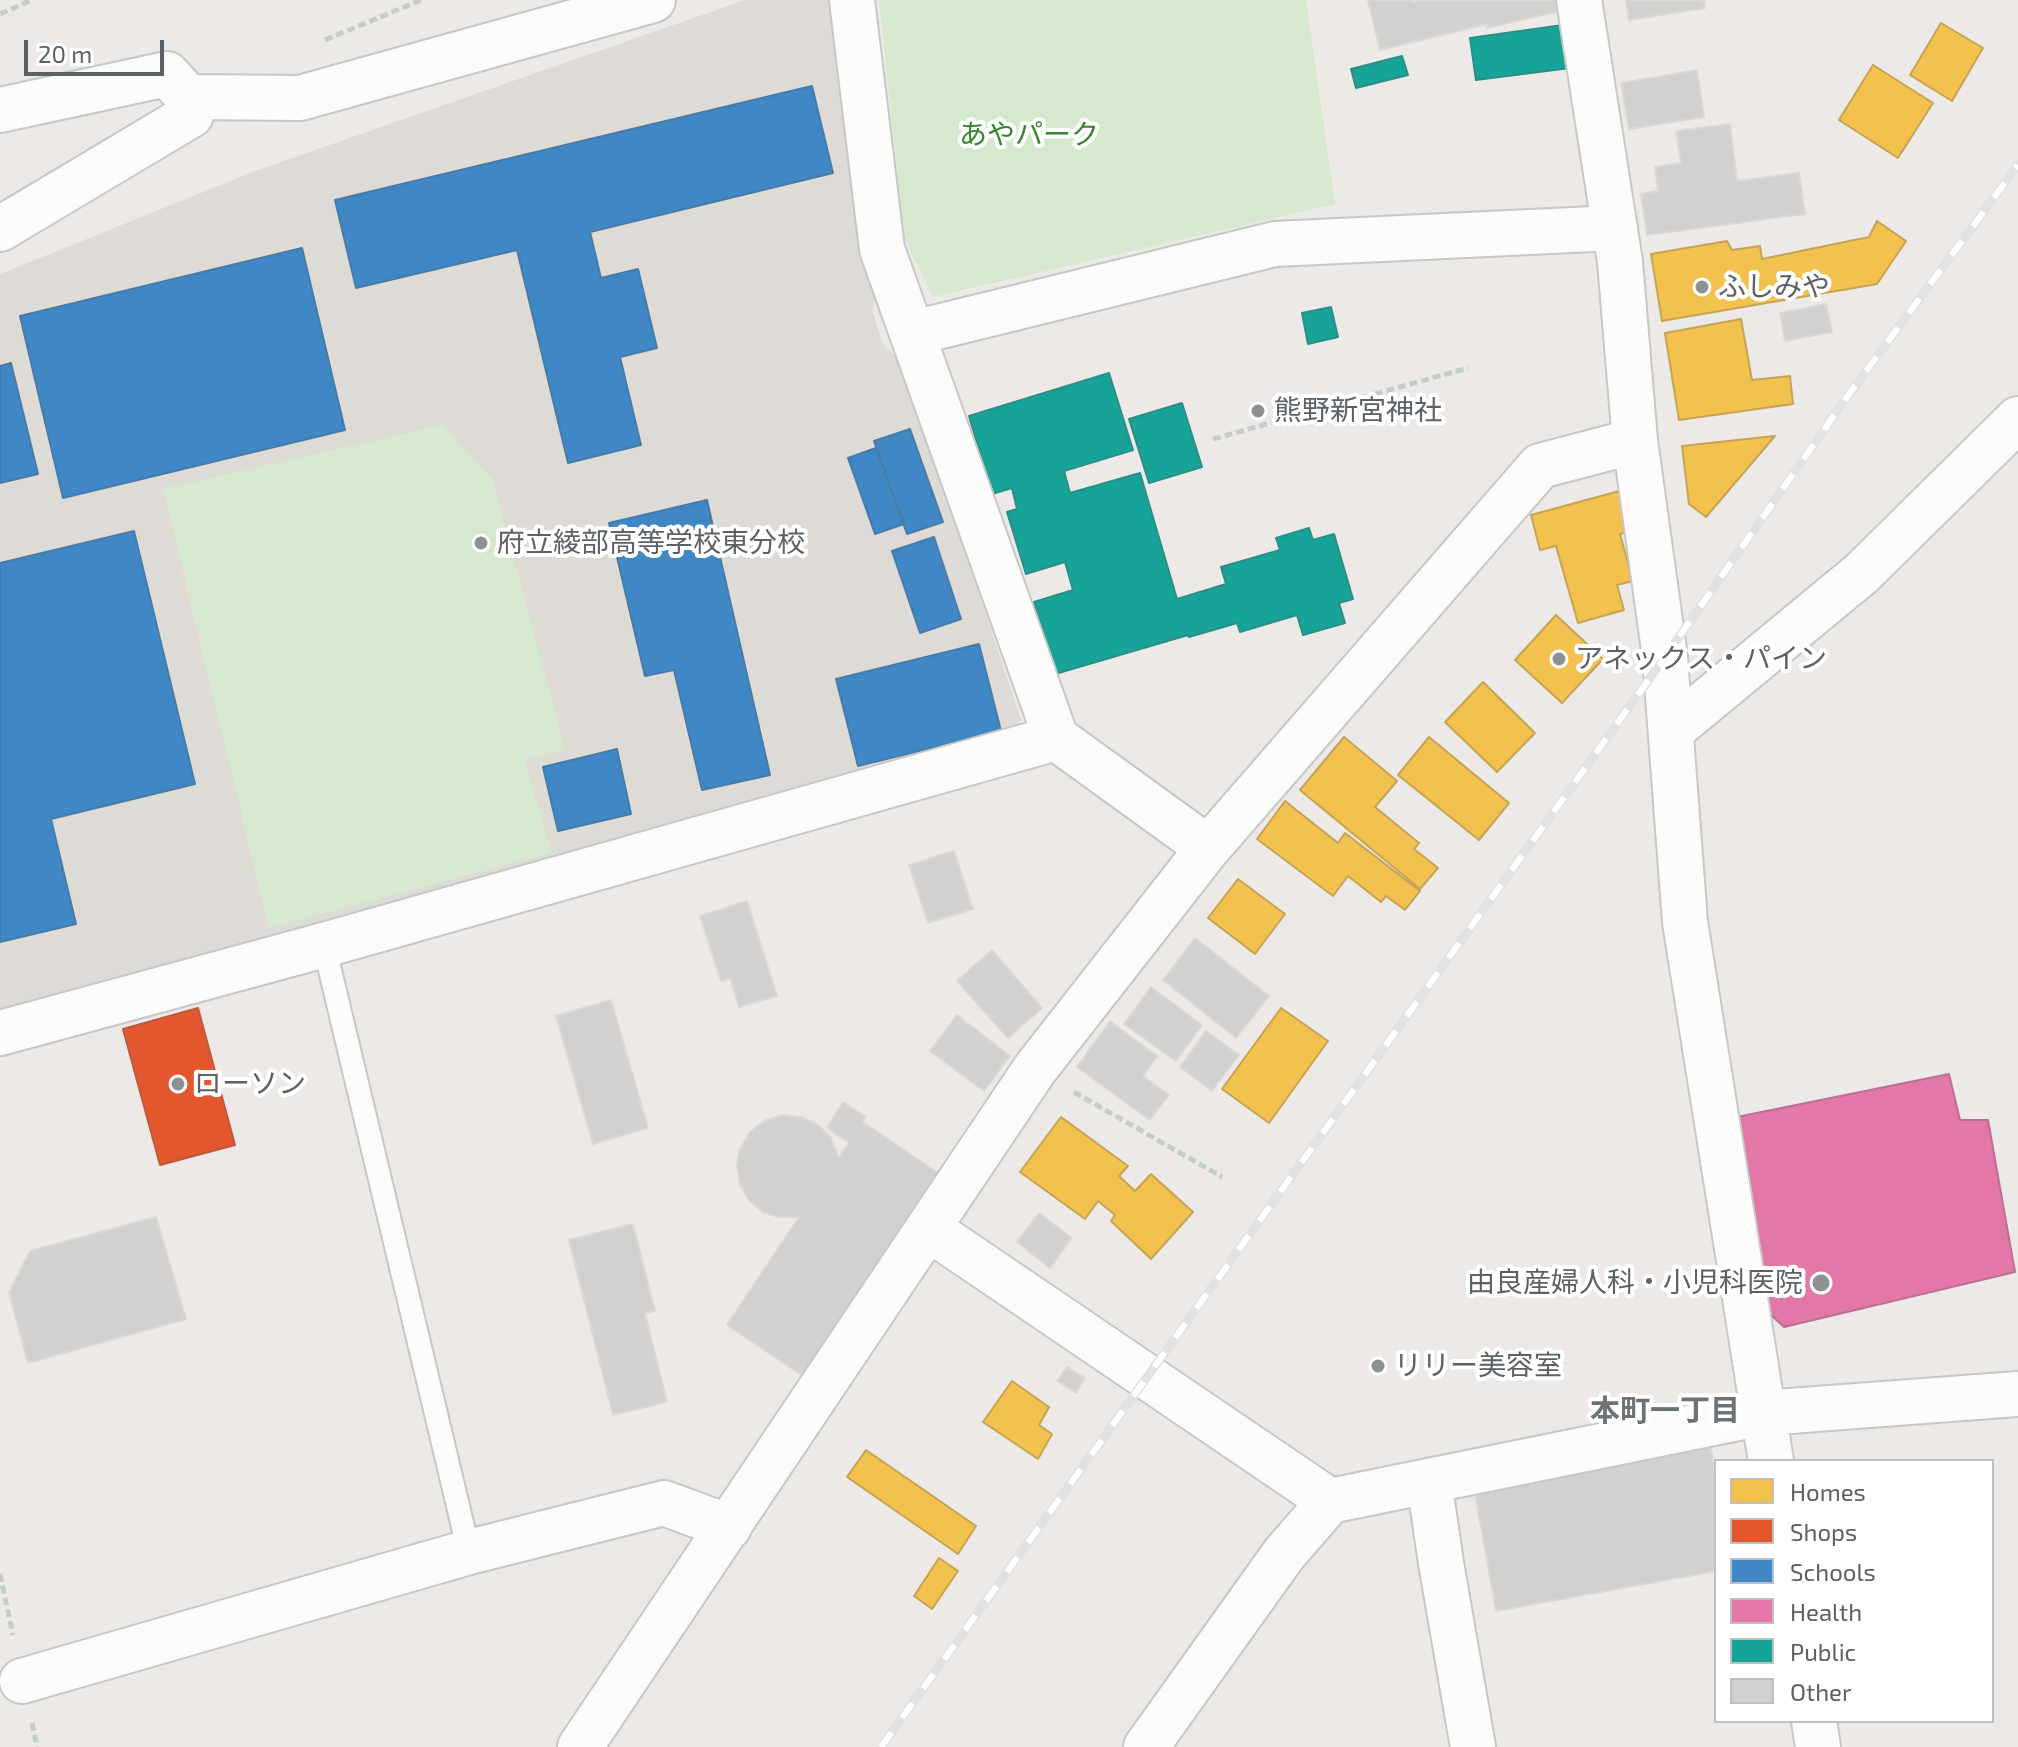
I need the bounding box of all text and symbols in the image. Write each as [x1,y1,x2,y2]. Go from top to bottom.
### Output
scale bar [28,24,168,74]
text: 20 m [38,39,92,68]
park label: あやパーク [959,118,1099,152]
place label: ふしみや [1718,270,1830,304]
marker: ふしみや [1693,278,1711,296]
place label: 熊野新宮神社 [1274,394,1442,428]
marker: 熊野新宮神社 [1249,402,1267,420]
place label: 府立綾部高等学校東分校 [497,526,805,560]
marker: 府立綾部高等学校東分校 [472,534,490,552]
place label: アネックス・パイン [1575,642,1827,676]
marker: アネックス・パイン [1550,650,1568,668]
place label: ローソン [194,1067,306,1101]
marker: ローソン [169,1075,187,1093]
place label: 由良産婦人科・小児科医院 [1467,1266,1803,1300]
marker: 由良産婦人科・小児科医院 [1810,1272,1832,1294]
place label: リリー美容室 [1394,1349,1562,1383]
marker: リリー美容室 [1369,1357,1387,1375]
district label: 本町一丁目 [1590,1393,1740,1429]
legend [1714,1459,1994,1723]
text: Homes [1790,1477,1866,1506]
text: Shops [1790,1517,1857,1546]
text: Schools [1790,1557,1876,1586]
text: Health [1790,1597,1862,1626]
text: Public [1790,1637,1856,1666]
text: Other [1790,1677,1852,1706]

